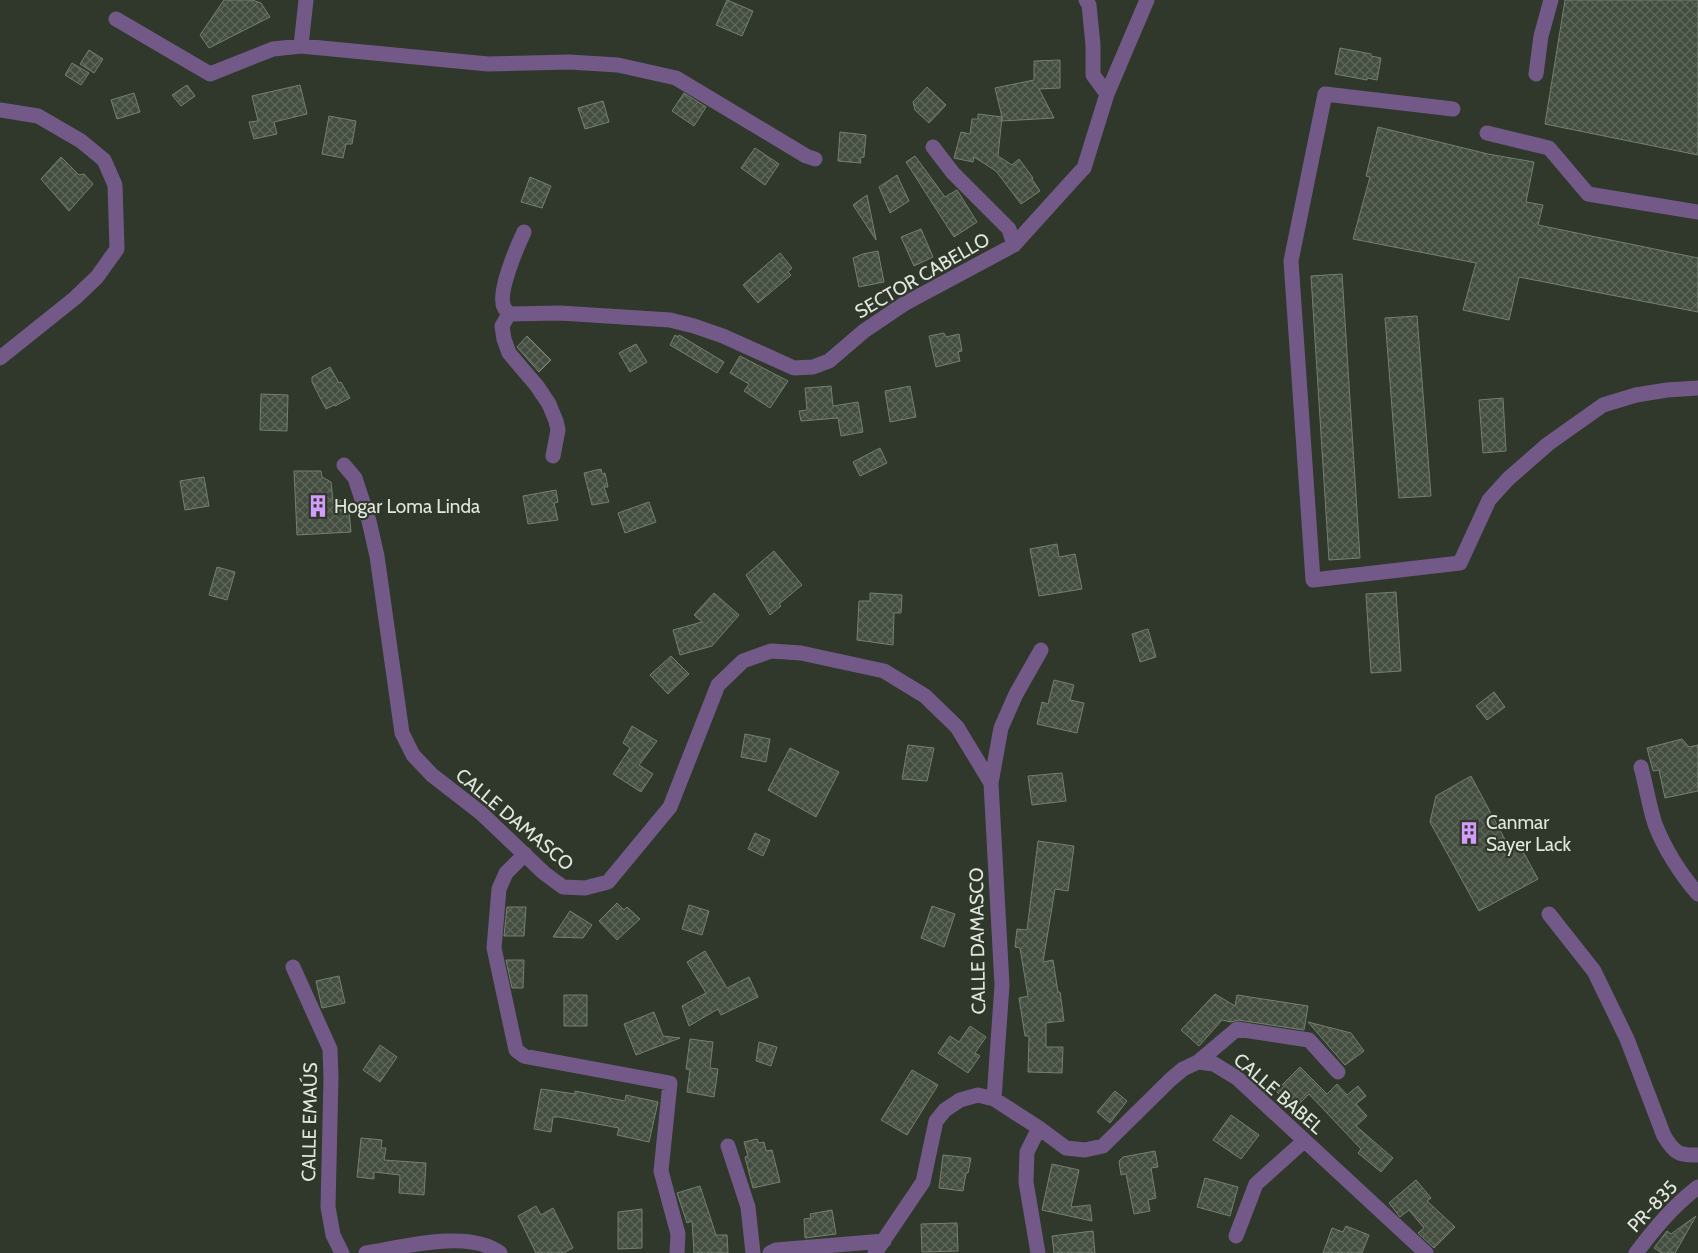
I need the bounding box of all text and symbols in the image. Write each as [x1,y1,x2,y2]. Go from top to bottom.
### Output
street label: SECTOR CABELLO [851,228,994,323]
building icon: Hogar Loma Linda [305,493,331,519]
place label: Hogar Loma Linda [334,495,480,518]
street label: CALLE DAMASCO [451,763,578,875]
place label: Canmar Sayer Lack [1486,811,1572,856]
building icon: Canmar Sayer Lack [1456,820,1482,846]
street label: CALLE DAMASCO [965,867,990,1015]
street label: CALLE BABEL [1229,1048,1329,1139]
street label: CALLE EMAÚS [296,1062,322,1182]
street label: PR-835 [1623,1176,1682,1237]

